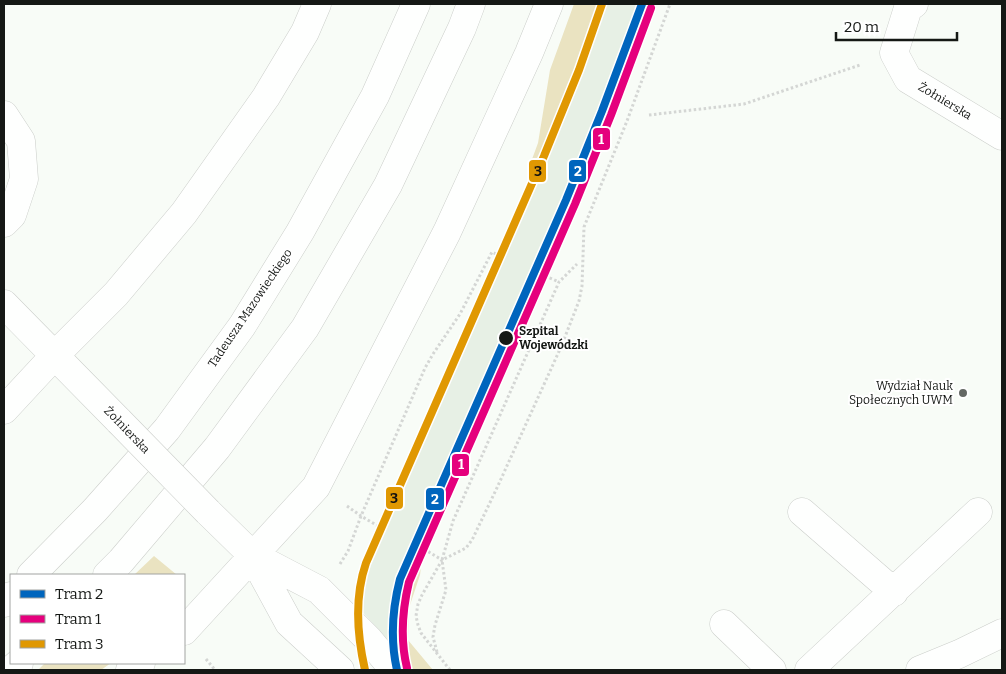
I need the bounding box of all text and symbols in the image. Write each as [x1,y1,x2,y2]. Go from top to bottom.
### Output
scale bar [836,10,957,42]
text: 20 m [844,18,880,36]
street label: Żołnierska [916,79,975,123]
line badge: 1 [592,127,611,151]
text: 1 [598,131,604,148]
line badge: 3 [528,159,547,183]
line badge: 2 [568,159,587,183]
text: 3 [534,163,542,180]
text: 2 [574,163,582,180]
street label: Tadeusza Mazowieckiego [205,246,295,370]
place label: Szpital Wojewódzki [519,324,588,353]
marker: Szpital Wojewódzki [497,329,515,347]
place label: Wydział Nauk Społecznych UWM [849,379,953,407]
marker: Wydział Nauk Społecznych UWM [957,387,969,399]
street label: Żołnierska [101,403,154,457]
line badge: 1 [451,453,470,477]
text: 1 [458,456,464,473]
line badge: 3 [385,486,404,510]
line badge: 2 [425,487,445,511]
text: 3 [390,490,398,507]
text: 2 [431,491,439,508]
legend [10,574,185,664]
text: Tram 2 [55,585,103,603]
text: Tram 1 [55,610,101,628]
text: Tram 3 [55,635,104,653]

